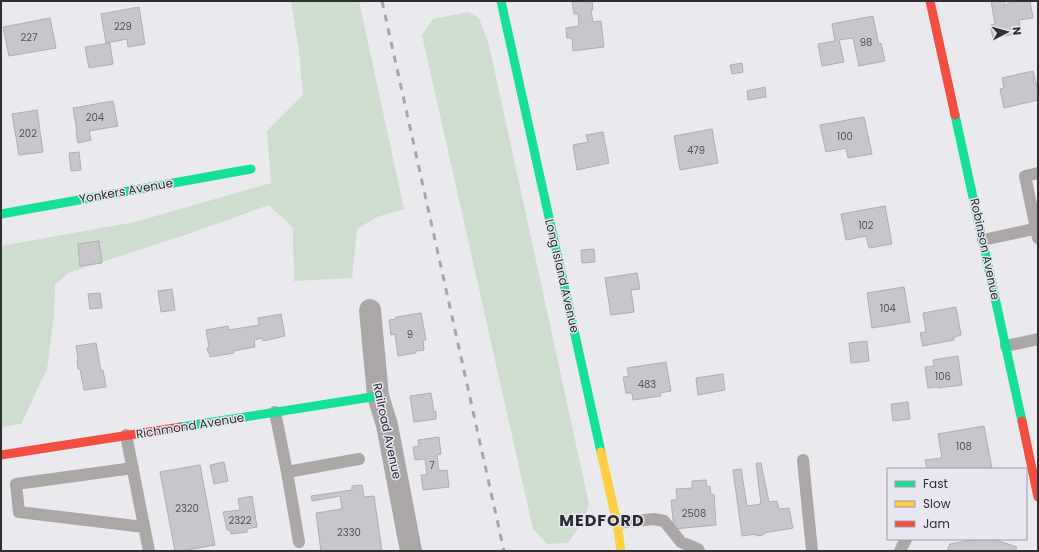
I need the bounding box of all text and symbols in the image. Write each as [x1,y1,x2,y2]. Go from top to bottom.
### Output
north arrow [987,12,1027,52]
house number: 229 [114,19,132,34]
text: N [1009,26,1025,36]
house number: 227 [21,30,38,45]
house number: 98 [860,35,872,50]
house number: 204 [86,110,104,125]
house number: 202 [19,126,37,141]
house number: 100 [837,129,853,144]
house number: 479 [687,143,705,158]
street label: Yonkers Avenue [78,174,174,207]
street label: Robinson Avenue [966,196,1005,301]
street label: Long Island Avenue [541,217,584,334]
house number: 102 [858,218,874,233]
house number: 104 [880,301,896,316]
house number: 9 [407,327,413,342]
house number: 106 [935,369,951,384]
house number: 483 [638,377,656,392]
street label: Railroad Avenue [369,381,406,481]
street label: Richmond Avenue [135,409,245,442]
house number: 108 [956,439,972,454]
house number: 7 [429,458,435,473]
legend [887,468,1027,540]
text: Fast [923,475,948,492]
text: Slow [923,495,951,512]
house number: 2320 [175,501,199,516]
house number: 2508 [682,506,706,521]
district label: MEDFORD [559,509,645,532]
house number: 2322 [228,513,252,528]
text: Jam [923,515,950,532]
house number: 2330 [337,525,361,540]

